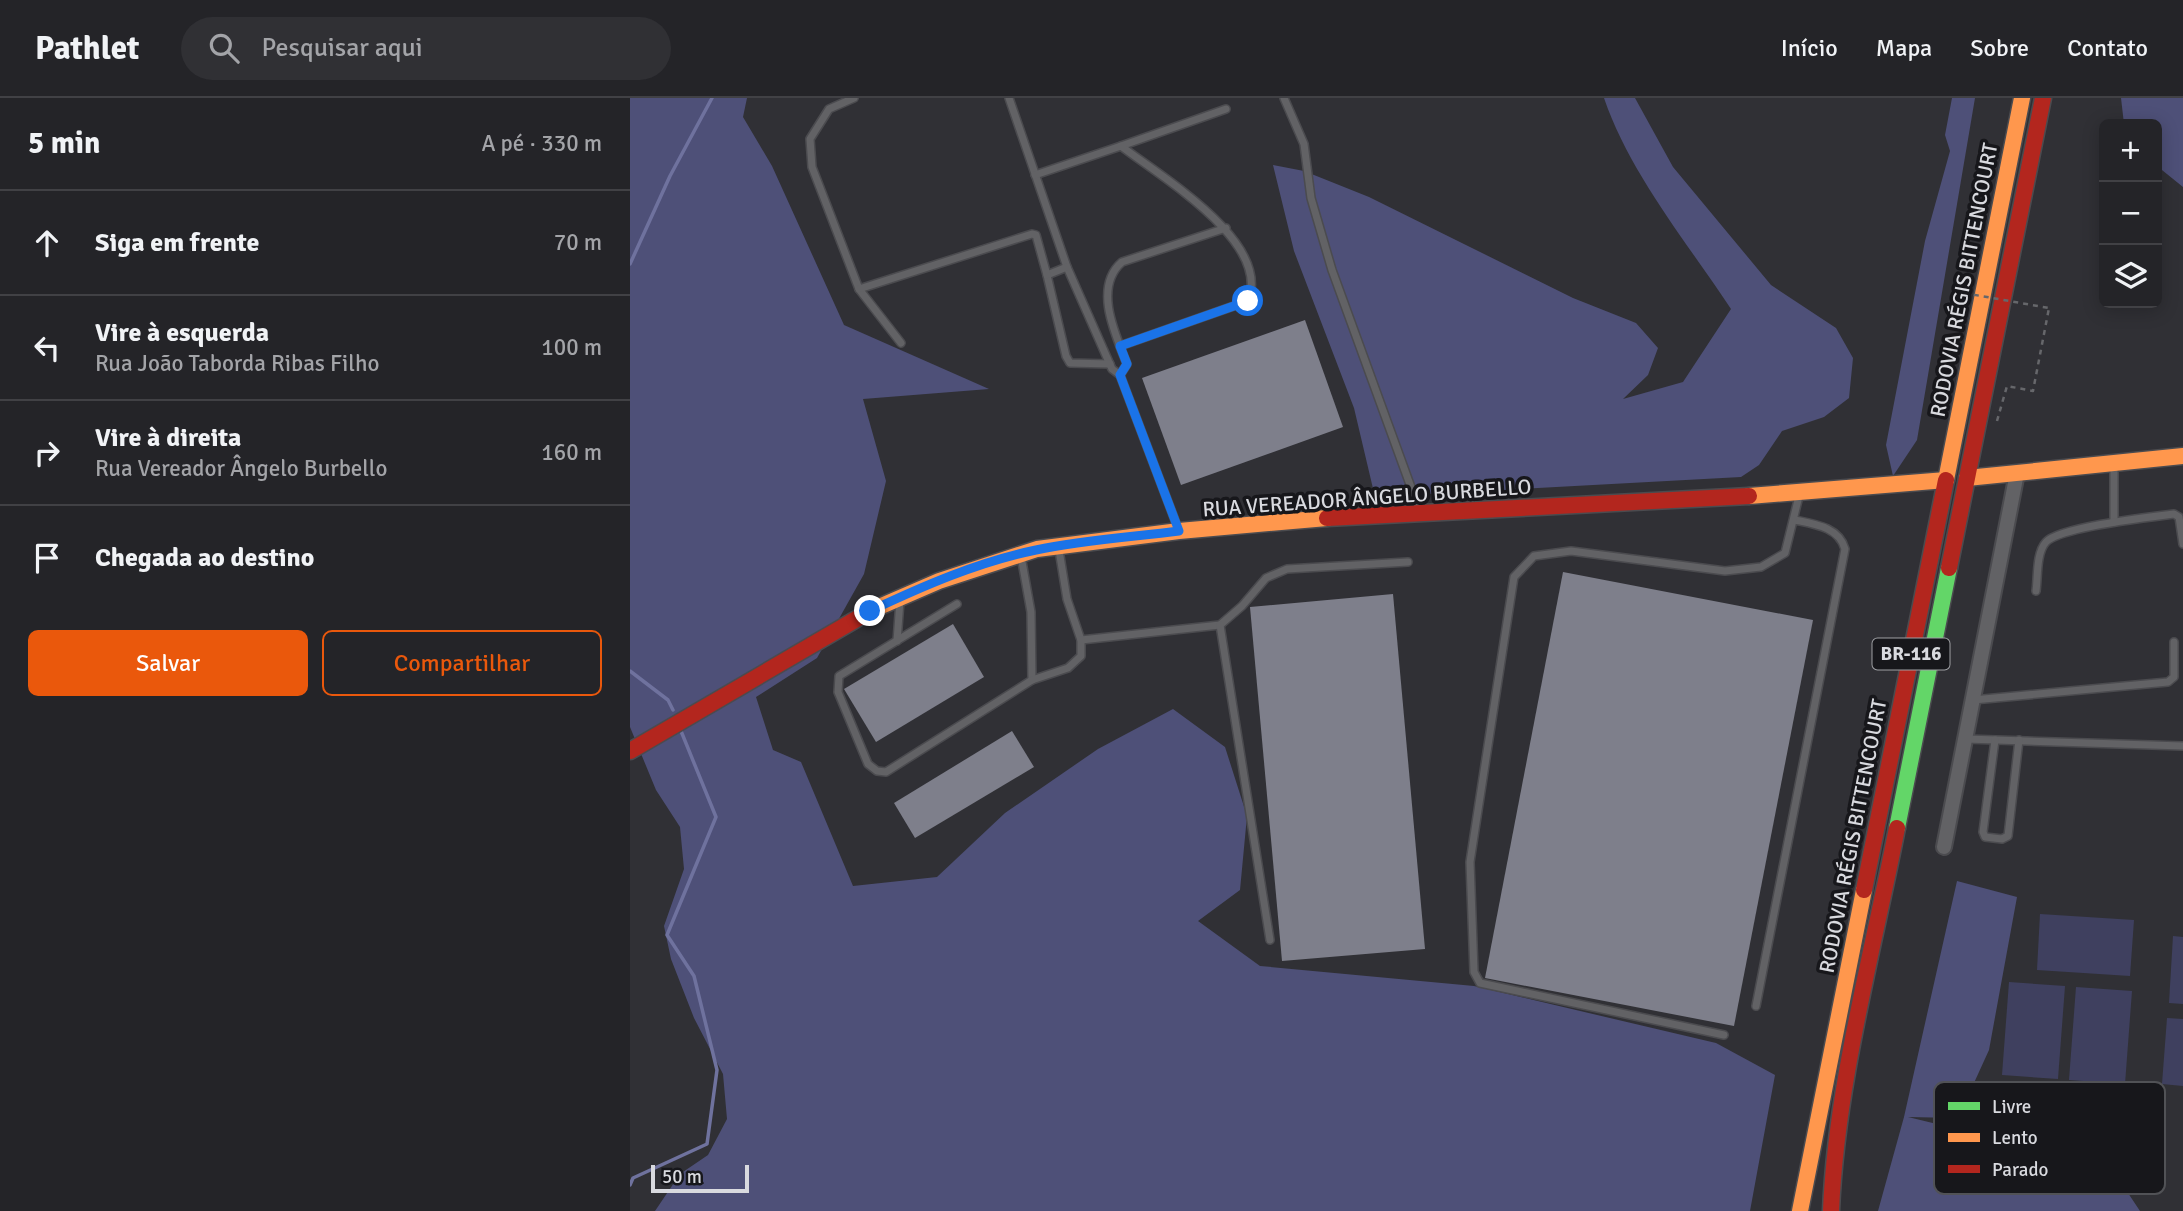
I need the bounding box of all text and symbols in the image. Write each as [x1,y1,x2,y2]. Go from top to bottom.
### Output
search box [181,17,671,80]
text: Pathlet [35,28,139,69]
icon: search [205,29,243,67]
text: Pesquisar aqui [261,32,423,64]
text: Início [1781,33,1838,63]
text: Mapa [1876,33,1932,63]
text: Sobre [1970,33,2029,63]
text: Contato [2067,33,2148,63]
map controls [2099,119,2162,308]
button: + [2099,119,2162,182]
text: 5 min [28,125,100,162]
text: A pé · 330 m [481,129,602,158]
street label: RODOVIA RÉGIS BITTENCOURT [1925,140,2003,419]
button: − [2099,182,2162,245]
icon: ahead [28,224,66,262]
text: Siga em frente [95,227,259,259]
text: 70 m [554,228,602,257]
button: layers [2099,245,2162,308]
route start [1232,285,1263,316]
text: Vire à esquerda [95,317,269,349]
icon: left [28,329,66,367]
text: 100 m [541,333,602,362]
text: Rua João Taborda Ribas Filho [95,349,379,378]
text: Vire à direita [95,422,241,454]
icon: right [28,434,66,472]
text: 160 m [541,438,602,467]
text: Rua Vereador Ângelo Burbello [95,454,387,483]
street label: RUA VEREADOR ÂNGELO BURBELLO [1202,474,1532,522]
icon: arrive [28,539,66,577]
text: Chegada ao destino [95,542,314,574]
route end [854,595,885,626]
button: Salvar [28,630,308,696]
button: Compartilhar [322,630,602,696]
road number: BR-116 [1872,638,1950,670]
street label: RODOVIA RÉGIS BITTENCOURT [1814,696,1892,975]
legend [1934,1082,2165,1194]
text: Livre [1992,1095,2031,1119]
text: Lento [1992,1126,2038,1150]
text: Parado [1992,1158,2048,1182]
scale bar [651,1162,749,1194]
text: 50 m [662,1165,702,1189]

